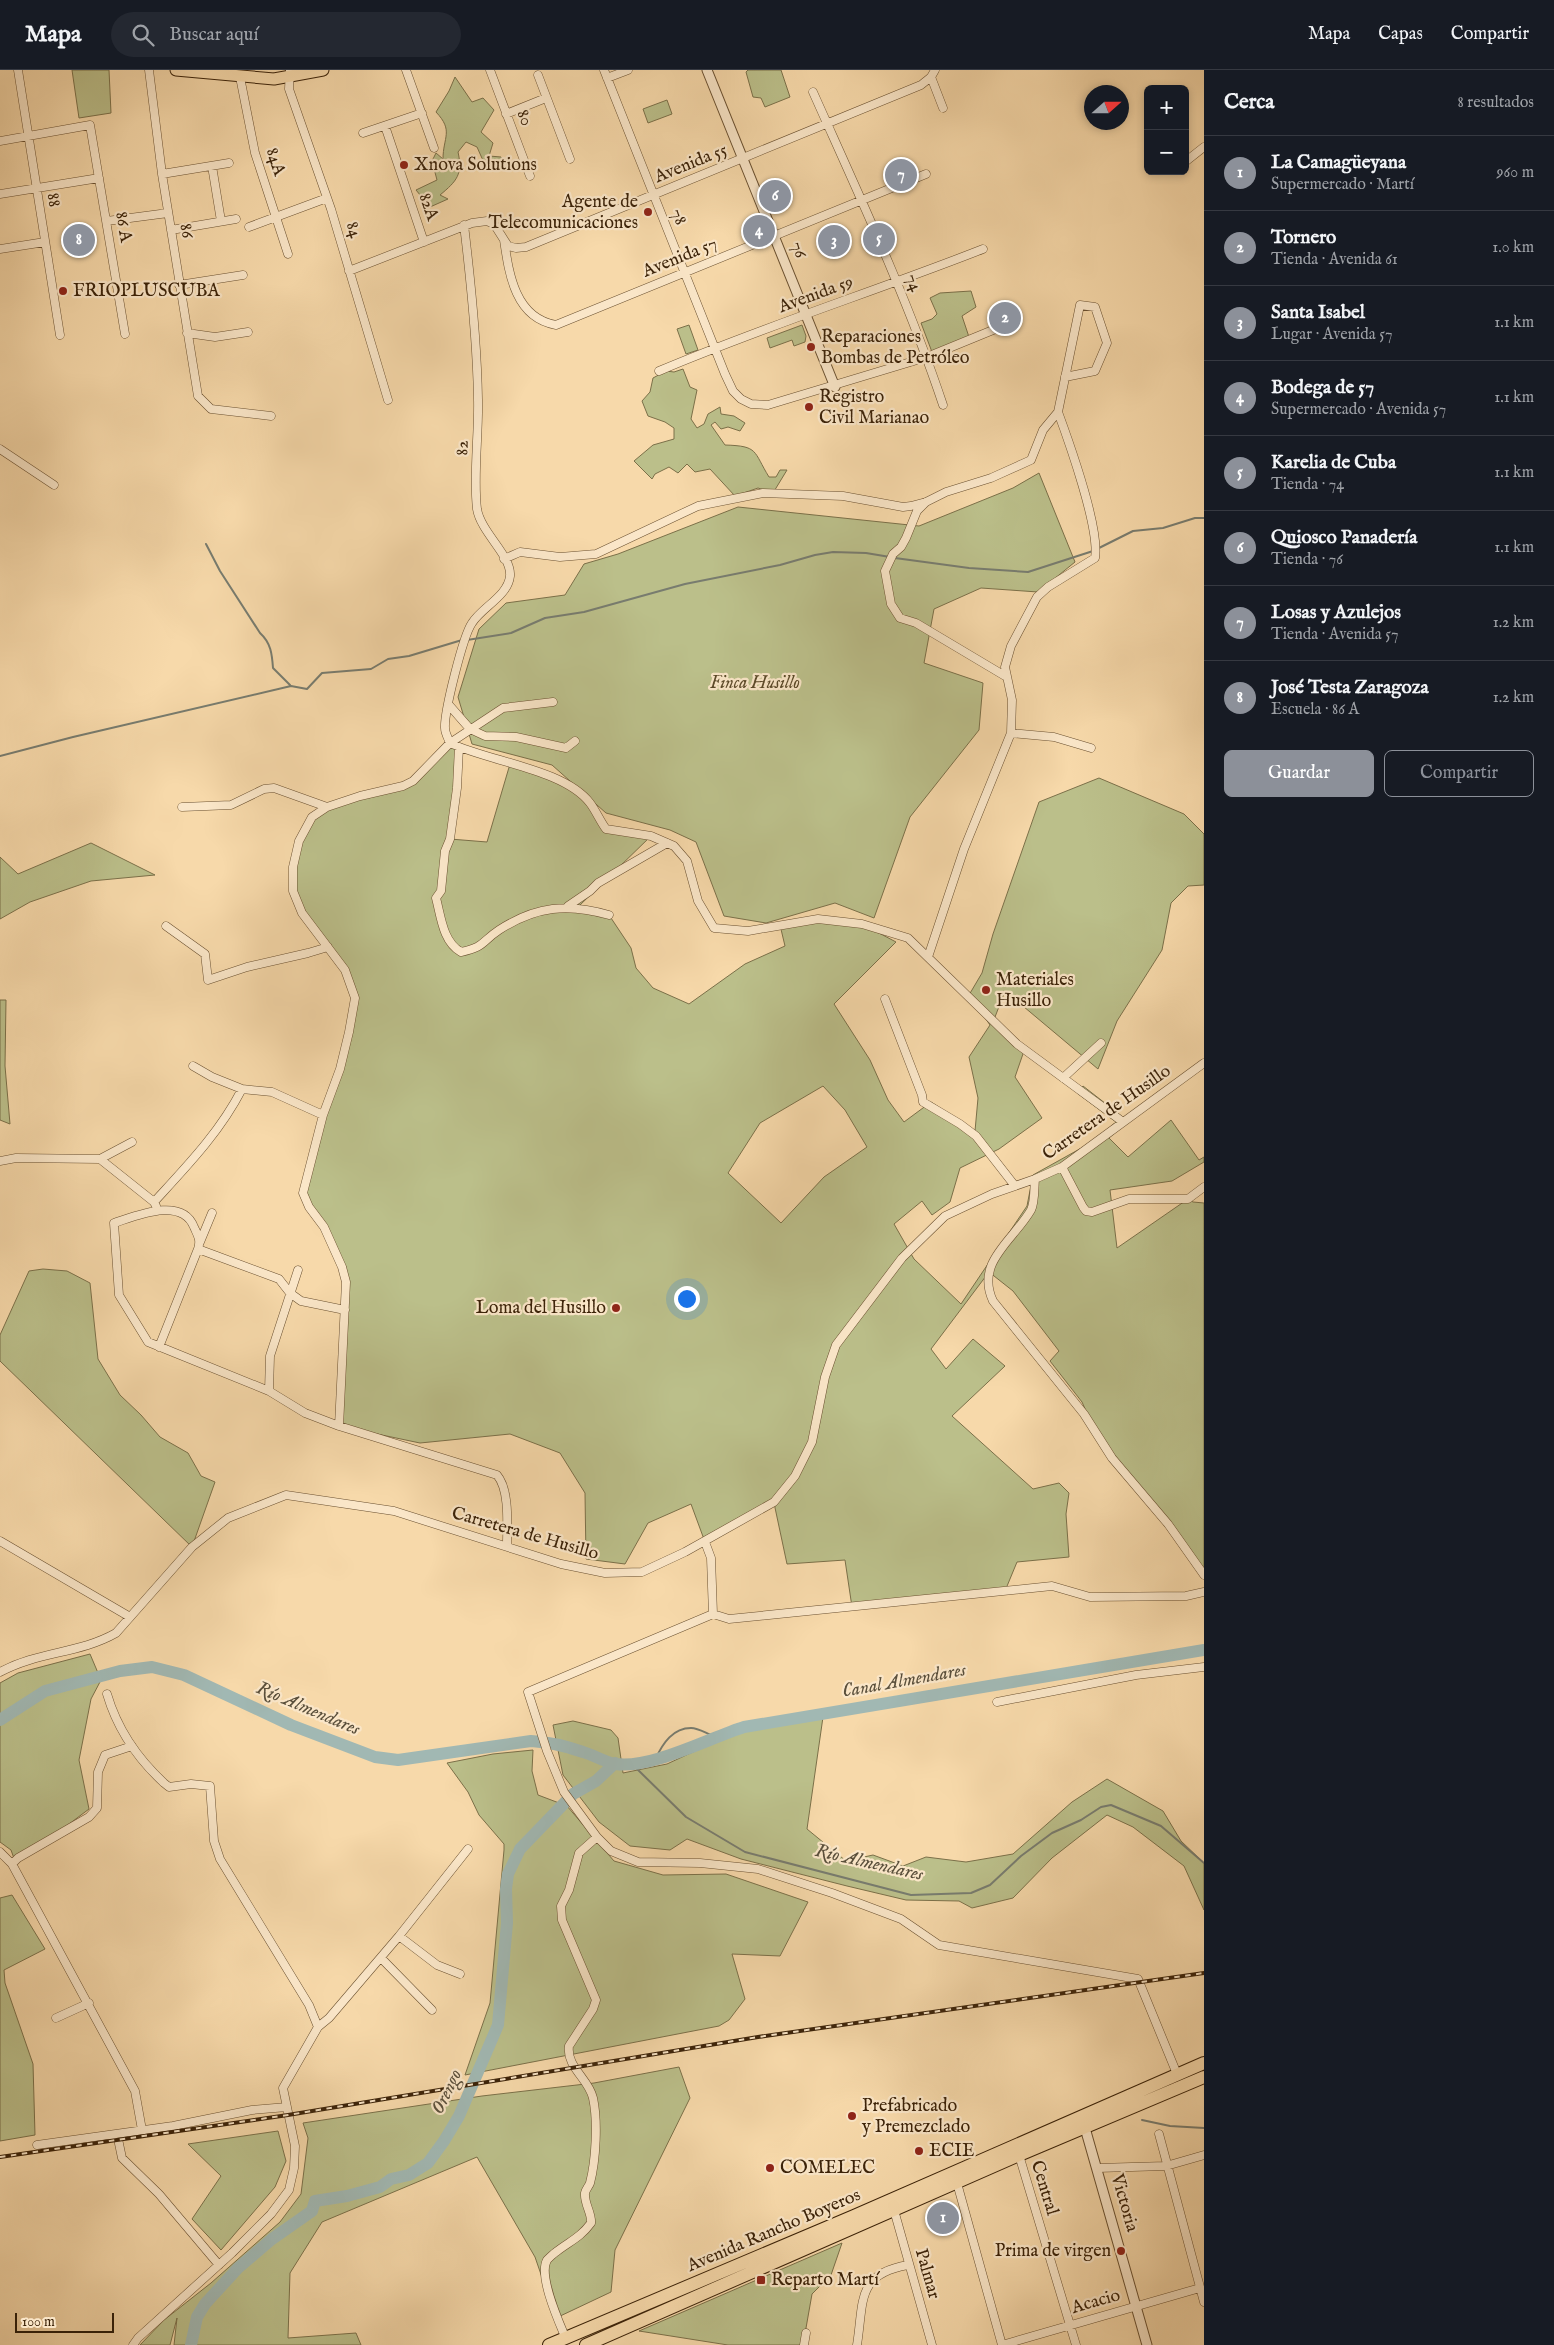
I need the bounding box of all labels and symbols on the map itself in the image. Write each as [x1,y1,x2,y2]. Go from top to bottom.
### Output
north arrow [1084,85,1129,130]
street label: 80 [510,106,538,130]
street label: Avenida 55 [650,139,731,189]
street label: 84A [260,145,291,180]
place label: Xnova Solutions [414,154,537,177]
pin: 7 [885,156,917,194]
marker: Xnova Solutions [398,159,410,171]
pin: 6 [759,177,791,215]
street label: 82A [413,190,444,225]
street label: 88 [41,191,65,209]
place label: Agente de Telecomunicaciones [488,191,638,235]
street label: 78 [664,205,692,229]
marker: Agente de Telecomunicaciones [642,206,654,218]
street label: 86 A [109,210,137,245]
pin: 4 [743,212,775,250]
street label: 84 [340,219,366,241]
pin: 5 [863,220,895,258]
pin: 8 [63,221,95,259]
street label: 86 [173,222,199,241]
pin: 3 [818,222,850,260]
street label: Avenida 57 [638,233,721,284]
street label: 76 [784,238,812,262]
street label: Avenida 59 [775,271,857,319]
street label: 74 [899,271,927,295]
place label: FRIOPLUSCUBA [73,280,220,303]
marker: FRIOPLUSCUBA [57,285,69,297]
pin: 2 [989,299,1021,337]
place label: Reparaciones Bombas de Petróleo [821,326,970,370]
marker: Reparaciones Bombas de Petróleo [805,341,817,353]
place label: Registro Civil Marianao [819,386,929,430]
marker: Registro Civil Marianao [803,401,815,413]
street label: 82 [451,440,475,456]
park label: Finca Husillo [710,672,800,695]
place label: Materiales Husillo [996,969,1074,1013]
marker: Materiales Husillo [980,984,992,996]
street label: Carretera de Husillo [1038,1060,1176,1166]
your location [674,1286,700,1312]
place label: Loma del Husillo [476,1297,606,1320]
marker: Loma del Husillo [610,1302,622,1314]
street label: Carretera de Husillo [449,1502,601,1566]
water label: Canal Almendares [840,1658,968,1704]
water label: Río Almendares [253,1676,364,1742]
water label: Río Almendares [813,1839,926,1887]
water label: Orengo [426,2066,468,2118]
place label: Prefabricado y Premezclado [861,2095,971,2139]
marker: Prefabricado y Premezclado [846,2110,858,2122]
place label: ECIE [929,2140,975,2163]
marker: ECIE [913,2145,925,2157]
place label: COMELEC [780,2157,875,2180]
street label: Central [1025,2158,1063,2218]
marker: COMELEC [764,2162,776,2174]
street label: Victoria [1105,2170,1143,2235]
street label: Avenida Rancho Boyeros [683,2184,864,2278]
pin: 1 [927,2199,959,2237]
place label: Prima de virgen [995,2240,1111,2263]
marker: Prima de virgen [1115,2245,1127,2257]
street label: Palmar [909,2246,945,2302]
place label: Reparto Martí [771,2269,880,2292]
marker: Reparto Martí [755,2274,767,2286]
street label: Acacio [1068,2284,1123,2320]
scale bar [15,2310,114,2333]

